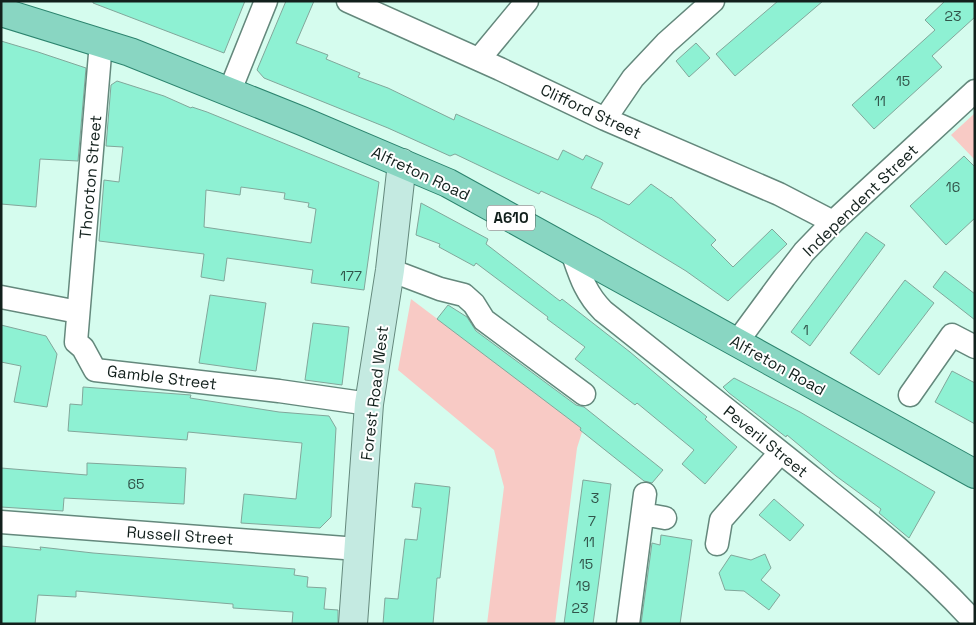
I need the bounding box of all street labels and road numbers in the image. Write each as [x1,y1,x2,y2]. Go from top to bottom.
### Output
street label: Clifford Street [537,79,645,144]
street label: Thoroton Street [75,114,106,240]
street label: Independent Street [798,140,923,261]
street label: Alfreton Road [368,142,473,205]
road number: A610 [487,206,535,230]
street label: Forest Road West [356,325,393,462]
street label: Alfreton Road [726,331,829,400]
street label: Gamble Street [106,360,218,395]
street label: Peveril Street [719,401,812,482]
street label: Russell Street [126,521,234,550]

